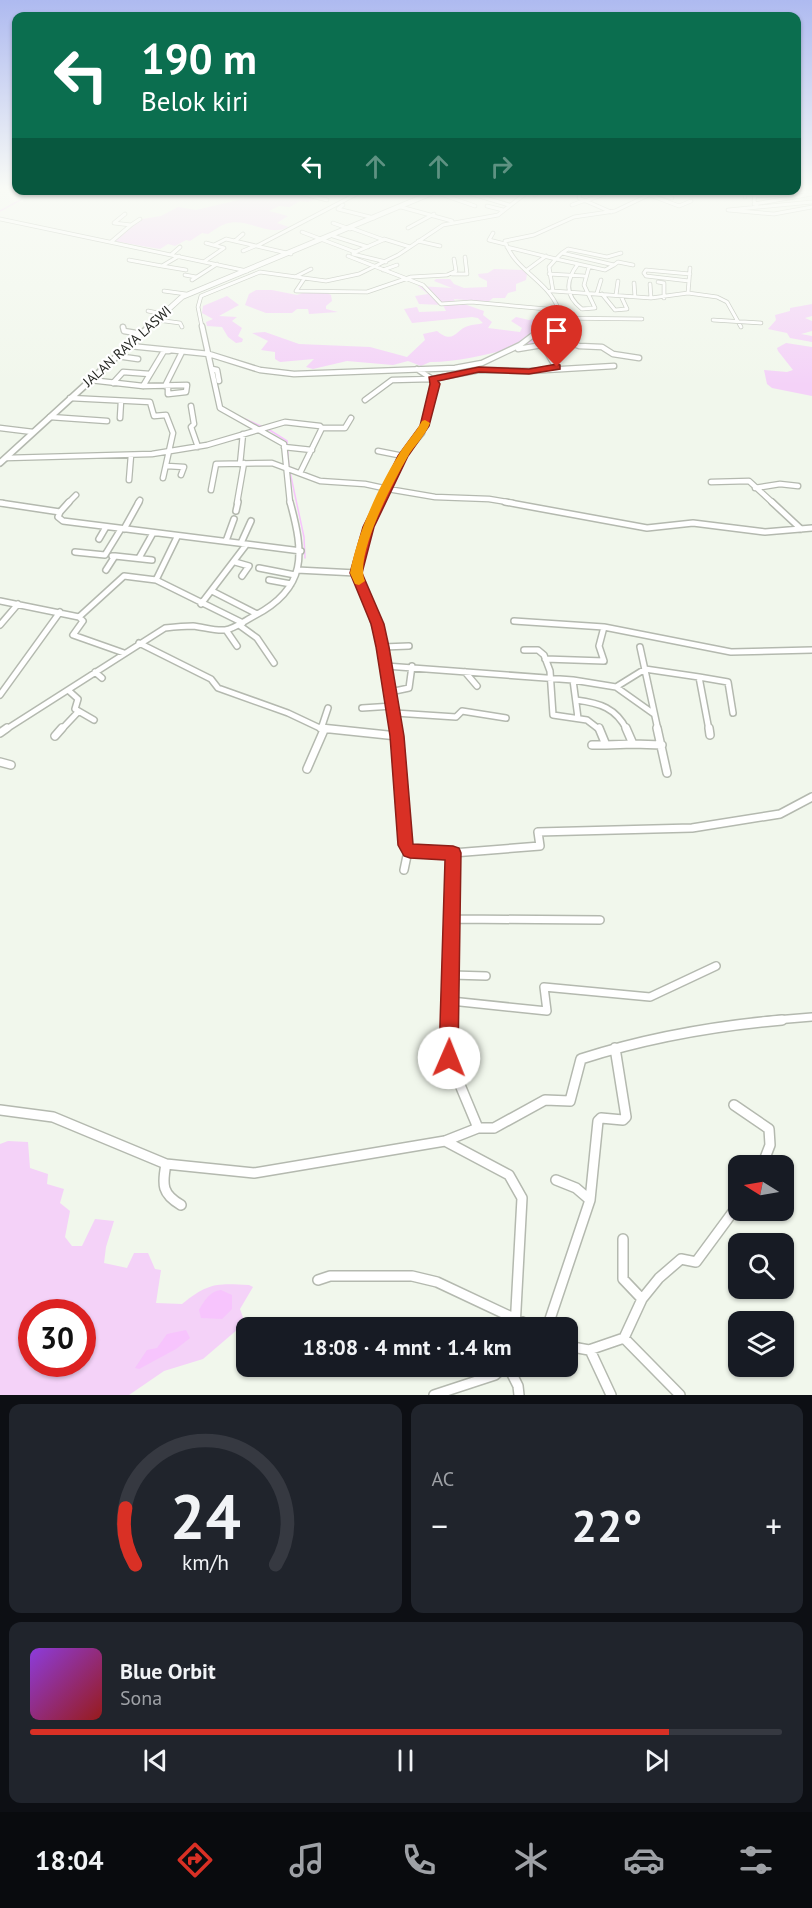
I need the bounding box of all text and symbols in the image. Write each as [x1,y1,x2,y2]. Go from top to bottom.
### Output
text: 190 m [141,31,257,86]
icon: left [42,36,120,114]
text: Belok kiri [141,84,249,118]
icon: left [296,150,329,183]
icon: ahead [359,150,392,183]
icon: ahead [422,150,455,183]
icon: right [485,150,518,183]
street label: JALAN RAYA LASWI [78,302,175,391]
pin [531,305,582,367]
icon: arrive [540,314,573,347]
position arrow [417,1026,481,1090]
north arrow [728,1155,794,1221]
map controls [728,1155,794,1377]
button: search [728,1233,794,1299]
speed limit sign: 30 [18,1299,96,1377]
button: layers [728,1311,794,1377]
text: 18:08 · 4 mnt · 1.4 km [302,1333,512,1361]
text: AC [432,1466,454,1492]
text: 24 [170,1475,241,1556]
text: 22° [571,1496,642,1554]
text: − [432,1504,448,1547]
text: + [765,1504,782,1547]
text: km/h [182,1549,229,1577]
text: Blue Orbit [120,1657,216,1685]
text: Sona [120,1685,162,1711]
icon: previous [139,1744,172,1777]
icon: pause [389,1744,422,1777]
icon: next [640,1744,673,1777]
icon: directions [174,1839,216,1881]
icon: music [286,1839,328,1881]
icon: phone [398,1839,440,1881]
icon: climate [510,1839,552,1881]
icon: car [623,1839,665,1881]
icon: filters [735,1839,777,1881]
text: 18:04 [35,1843,104,1877]

